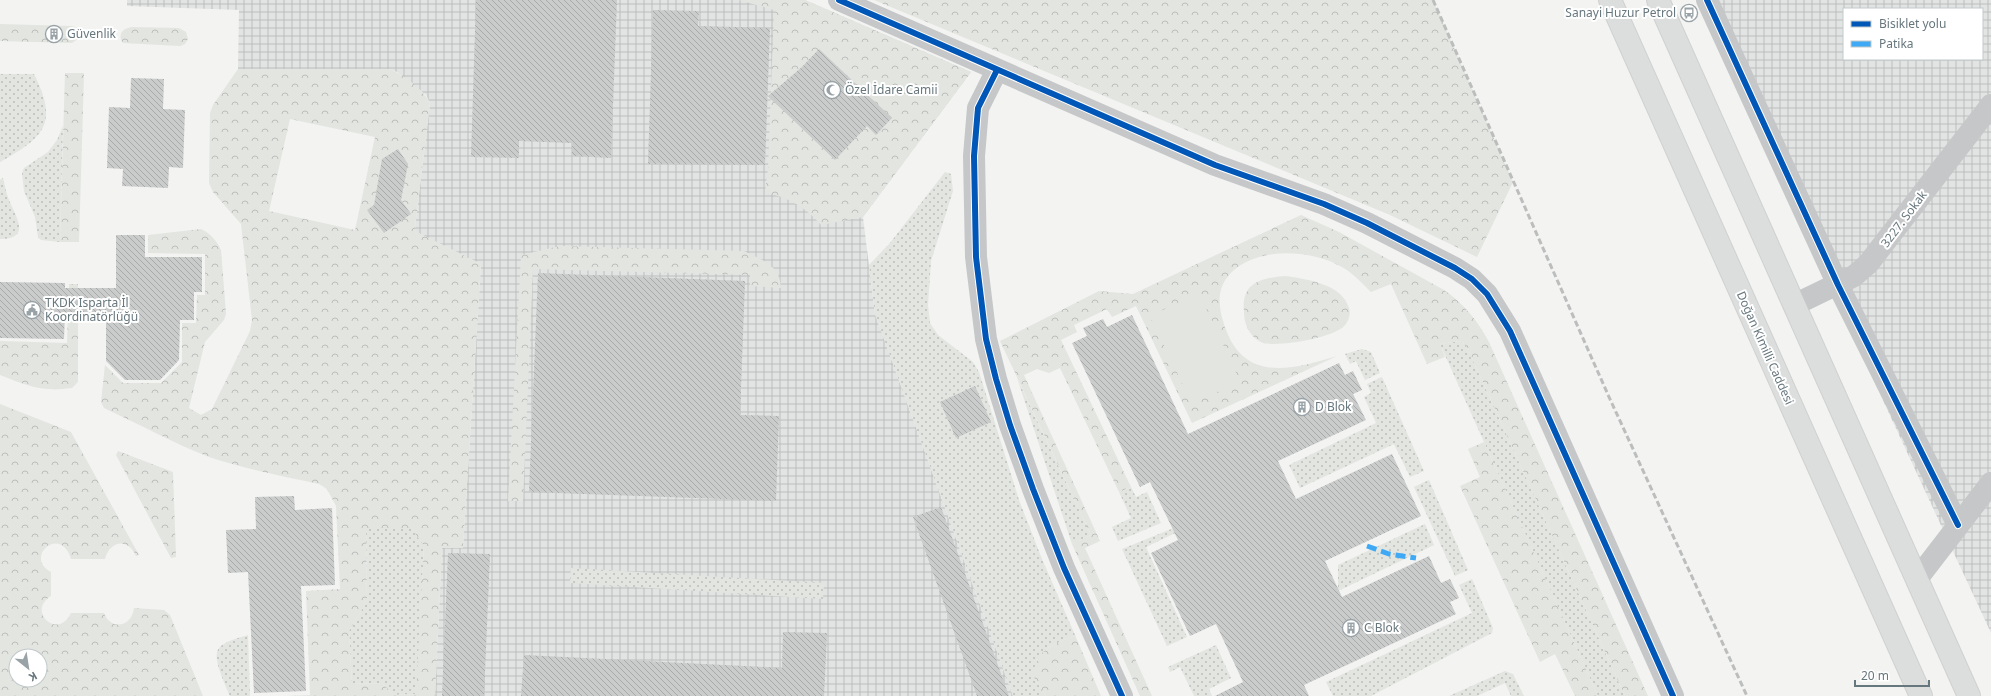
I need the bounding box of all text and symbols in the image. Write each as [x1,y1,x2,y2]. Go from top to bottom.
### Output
bus stop icon: Sanayi Huzur Petrol [1679,3,1699,23]
place label: Sanayi Huzur Petrol [1565,4,1676,21]
legend [1843,8,1983,60]
text: Bisiklet yolu [1879,15,1946,32]
building icon: Güvenlik [44,24,64,44]
place label: Güvenlik [67,25,117,42]
text: Patika [1879,35,1914,52]
mosque icon: Özel İdare Camii [822,80,842,100]
place label: Özel İdare Camii [845,81,938,98]
street label: 3227. Sokak [1877,186,1931,251]
street label: Doğan Kimilli Caddesi [1733,288,1798,407]
place label: TKDK Isparta İl Koordinatörlüğü [45,294,138,325]
public building icon: TKDK Isparta İl Koordinatörlüğü [22,300,42,320]
building icon: D Blok [1292,397,1312,417]
place label: D Blok [1315,398,1352,415]
building icon: C Blok [1341,618,1361,638]
place label: C Blok [1364,619,1400,636]
north arrow [8,648,48,688]
scale bar [1855,662,1929,688]
text: 20 m [1861,667,1889,684]
text: K [26,669,40,686]

